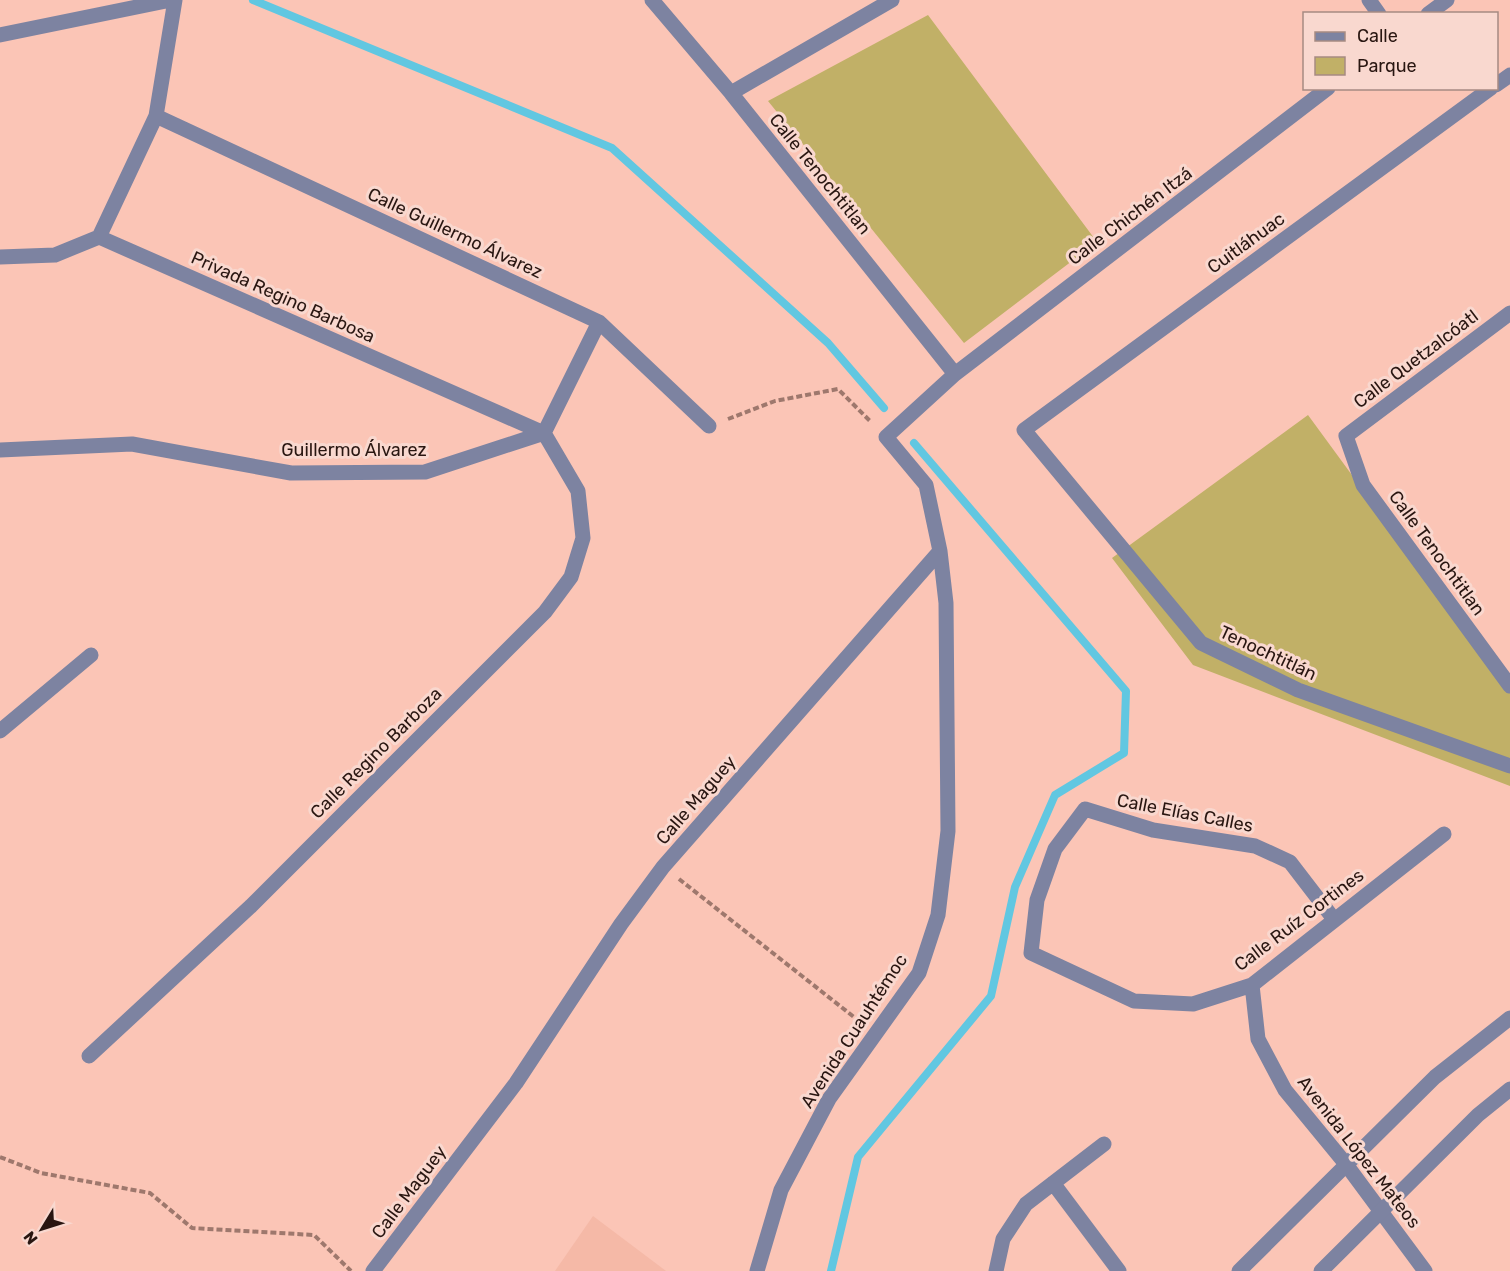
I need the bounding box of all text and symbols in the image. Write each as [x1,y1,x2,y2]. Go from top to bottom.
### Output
legend [1303,12,1498,90]
text: Calle [1357,25,1398,47]
text: Parque [1357,55,1417,77]
street label: Calle Tenochtitlan [765,109,875,239]
street label: Calle Chichén Itzá [1064,162,1196,270]
street label: Calle Guillermo Álvarez [364,183,546,283]
street label: Cuitláhuac [1203,208,1289,278]
street label: Privada Regino Barbosa [188,247,378,347]
street label: Calle Quetzalcóatl [1349,305,1483,413]
street label: Guillermo Álvarez [281,439,427,461]
street label: Calle Tenochtitlan [1384,486,1490,620]
street label: Tenochtitlán [1216,621,1320,685]
street label: Calle Regino Barboza [306,683,446,823]
street label: Calle Maguey [651,751,741,849]
street label: Calle Elías Calles [1115,789,1255,837]
street label: Calle Ruíz Cortines [1230,864,1368,976]
street label: Avenida Cuauhtémoc [796,950,912,1112]
street label: Avenida López Mateos [1293,1072,1425,1232]
street label: Calle Maguey [367,1141,451,1243]
north arrow [12,1199,72,1259]
text: N [20,1228,42,1248]

